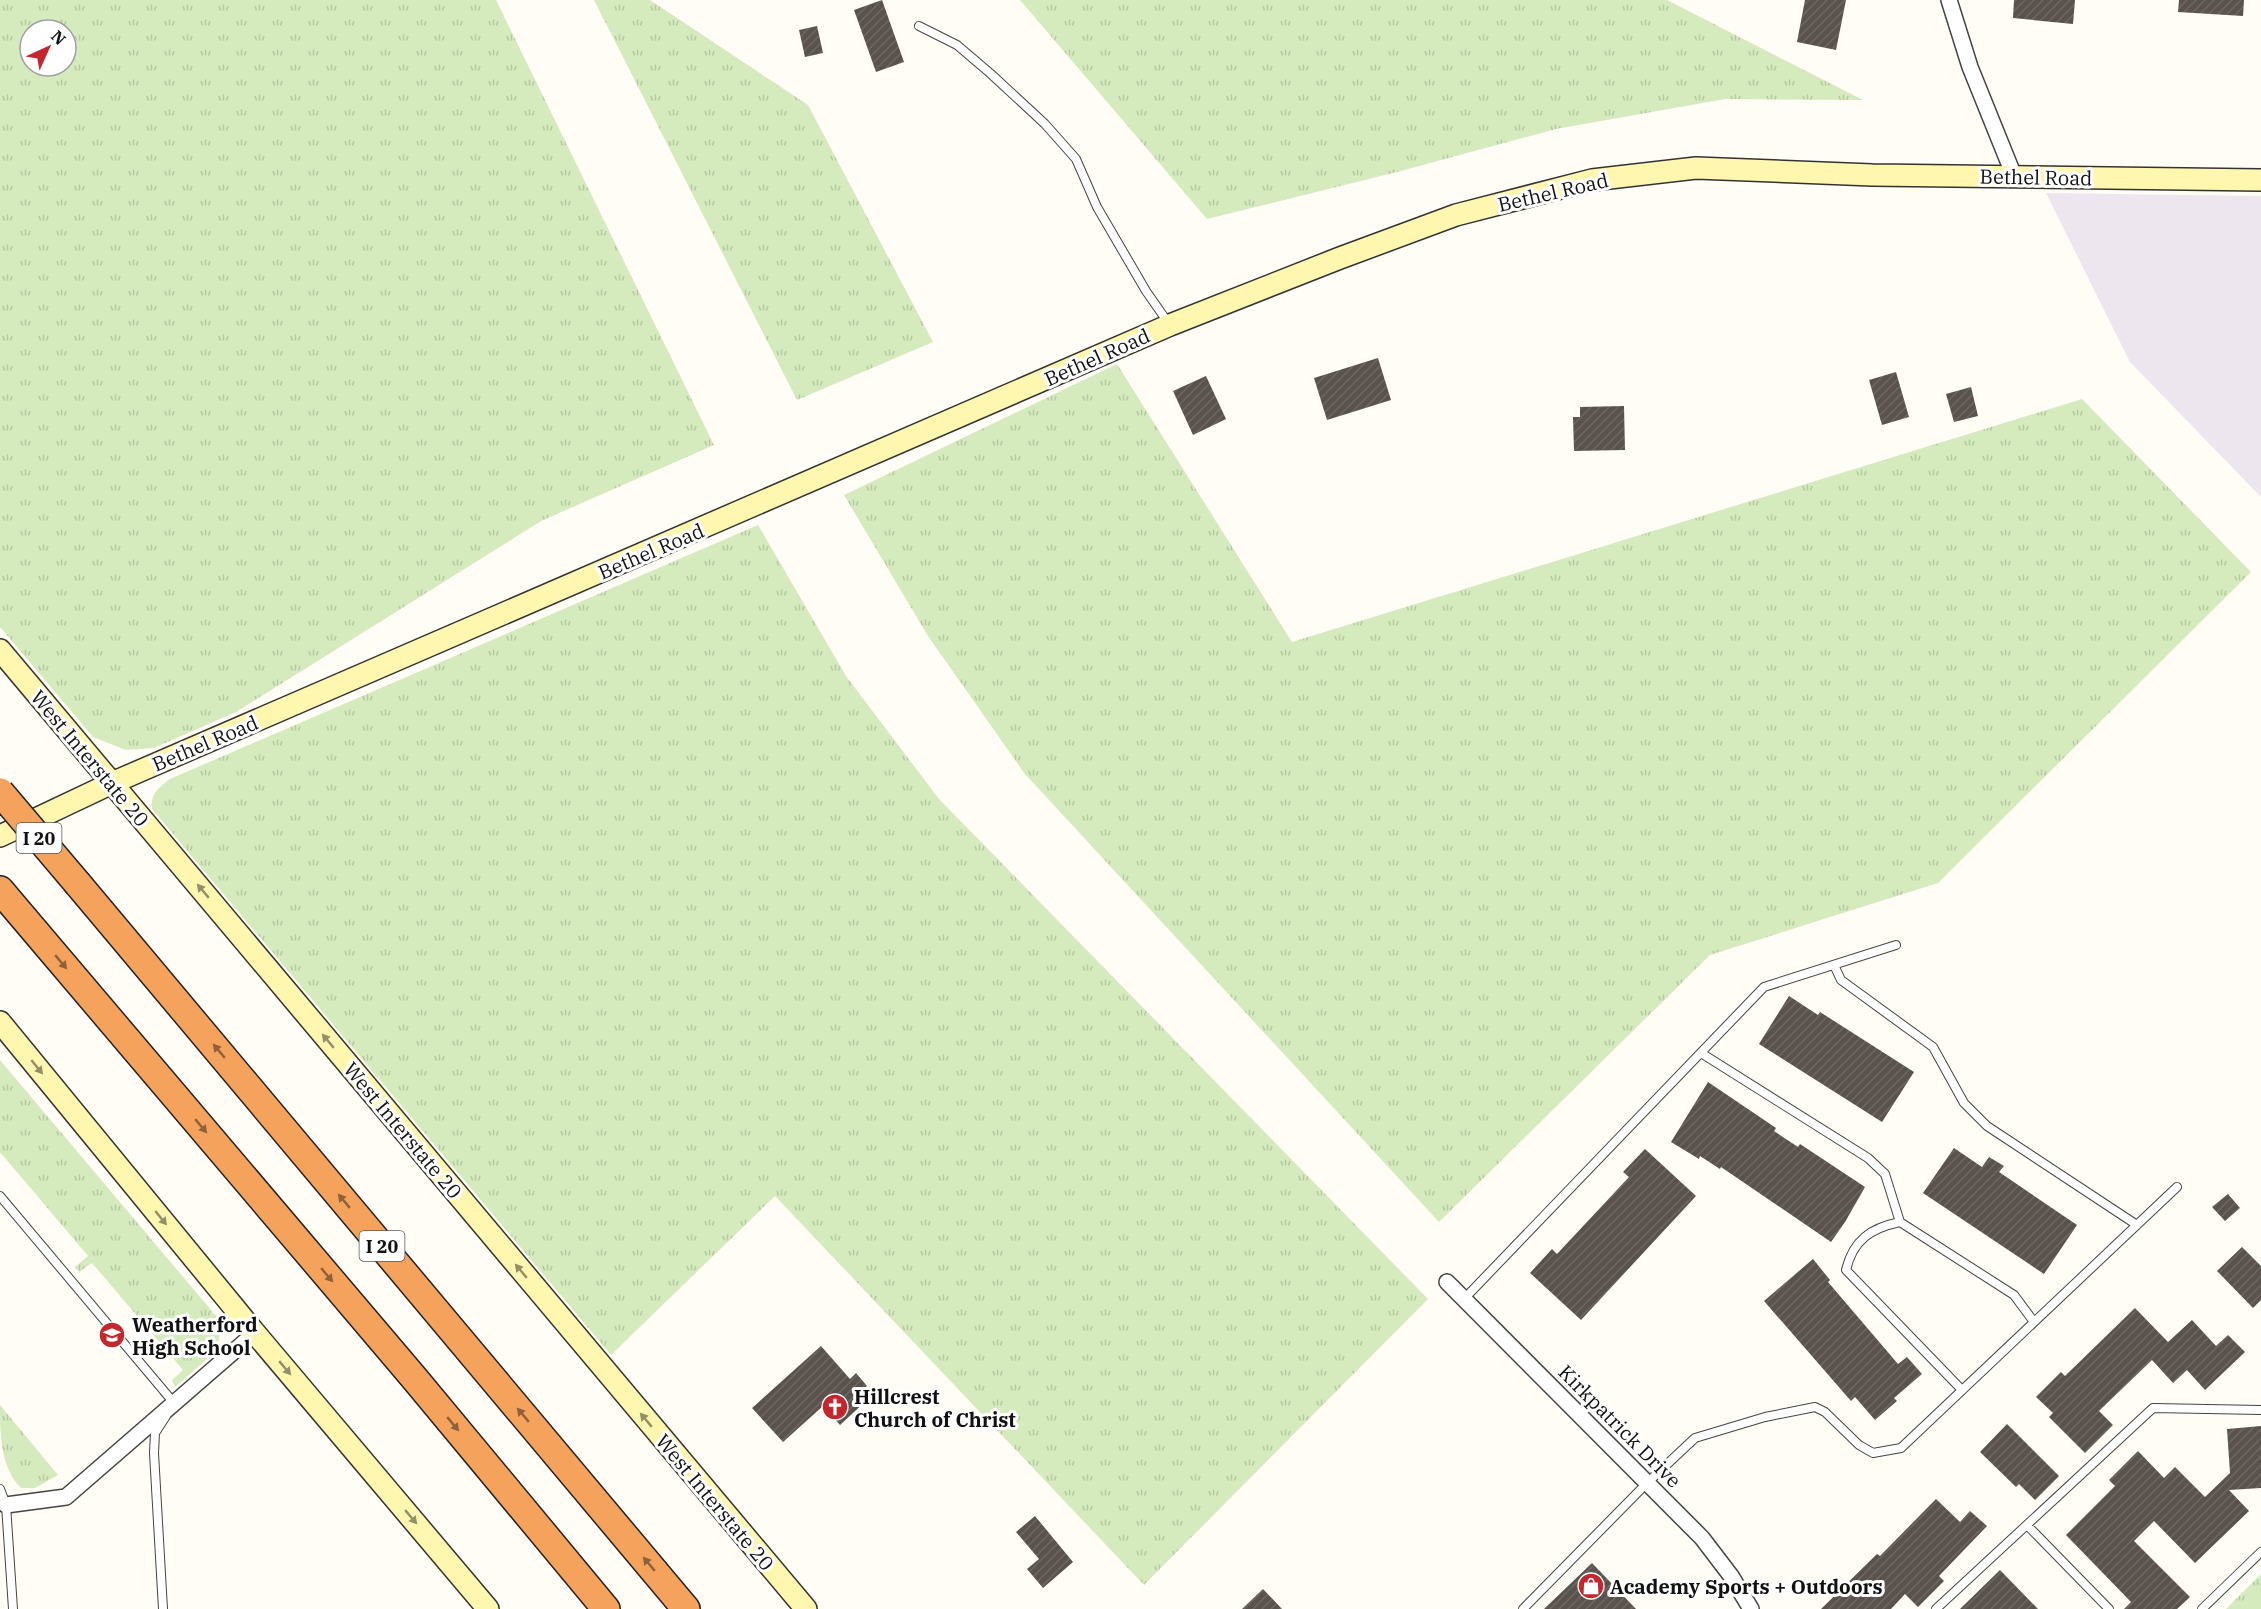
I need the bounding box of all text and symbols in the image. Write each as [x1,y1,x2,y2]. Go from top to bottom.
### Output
north arrow [18,18,78,78]
text: N [47,26,70,49]
street label: Bethel Road [1979,163,2093,191]
street label: Bethel Road [1495,166,1611,218]
street label: Bethel Road [1040,322,1154,392]
street label: Bethel Road [594,517,708,585]
street label: West Interstate 20 [25,684,155,832]
street label: Bethel Road [148,709,262,777]
road number: I 20 [16,823,62,853]
one-way arrow [197,884,210,899]
one-way arrow [54,954,67,969]
one-way arrow [322,1033,335,1049]
one-way arrow [213,1044,226,1059]
street label: West Interstate 20 [338,1056,468,1204]
one-way arrow [30,1059,43,1074]
one-way arrow [194,1118,207,1134]
one-way arrow [338,1194,351,1209]
one-way arrow [154,1210,167,1226]
road number: I 20 [360,1231,404,1261]
one-way arrow [515,1264,528,1279]
one-way arrow [320,1267,333,1282]
place label: Weatherford High School [132,1311,258,1361]
school or university icon: Weatherford High School [97,1320,127,1350]
street label: Kirkpatrick Drive [1553,1359,1687,1493]
one-way arrow [278,1360,291,1375]
place label: Hillcrest Church of Christ [854,1383,1016,1433]
church icon: Hillcrest Church of Christ [820,1392,850,1422]
one-way arrow [517,1407,530,1423]
one-way arrow [640,1412,653,1428]
one-way arrow [446,1416,459,1432]
street label: West Interstate 20 [650,1428,780,1576]
one-way arrow [404,1509,417,1524]
one-way arrow [642,1556,655,1572]
shop icon: Academy Sports + Outdoors [1576,1571,1606,1601]
place label: Academy Sports + Outdoors [1610,1573,1883,1600]

